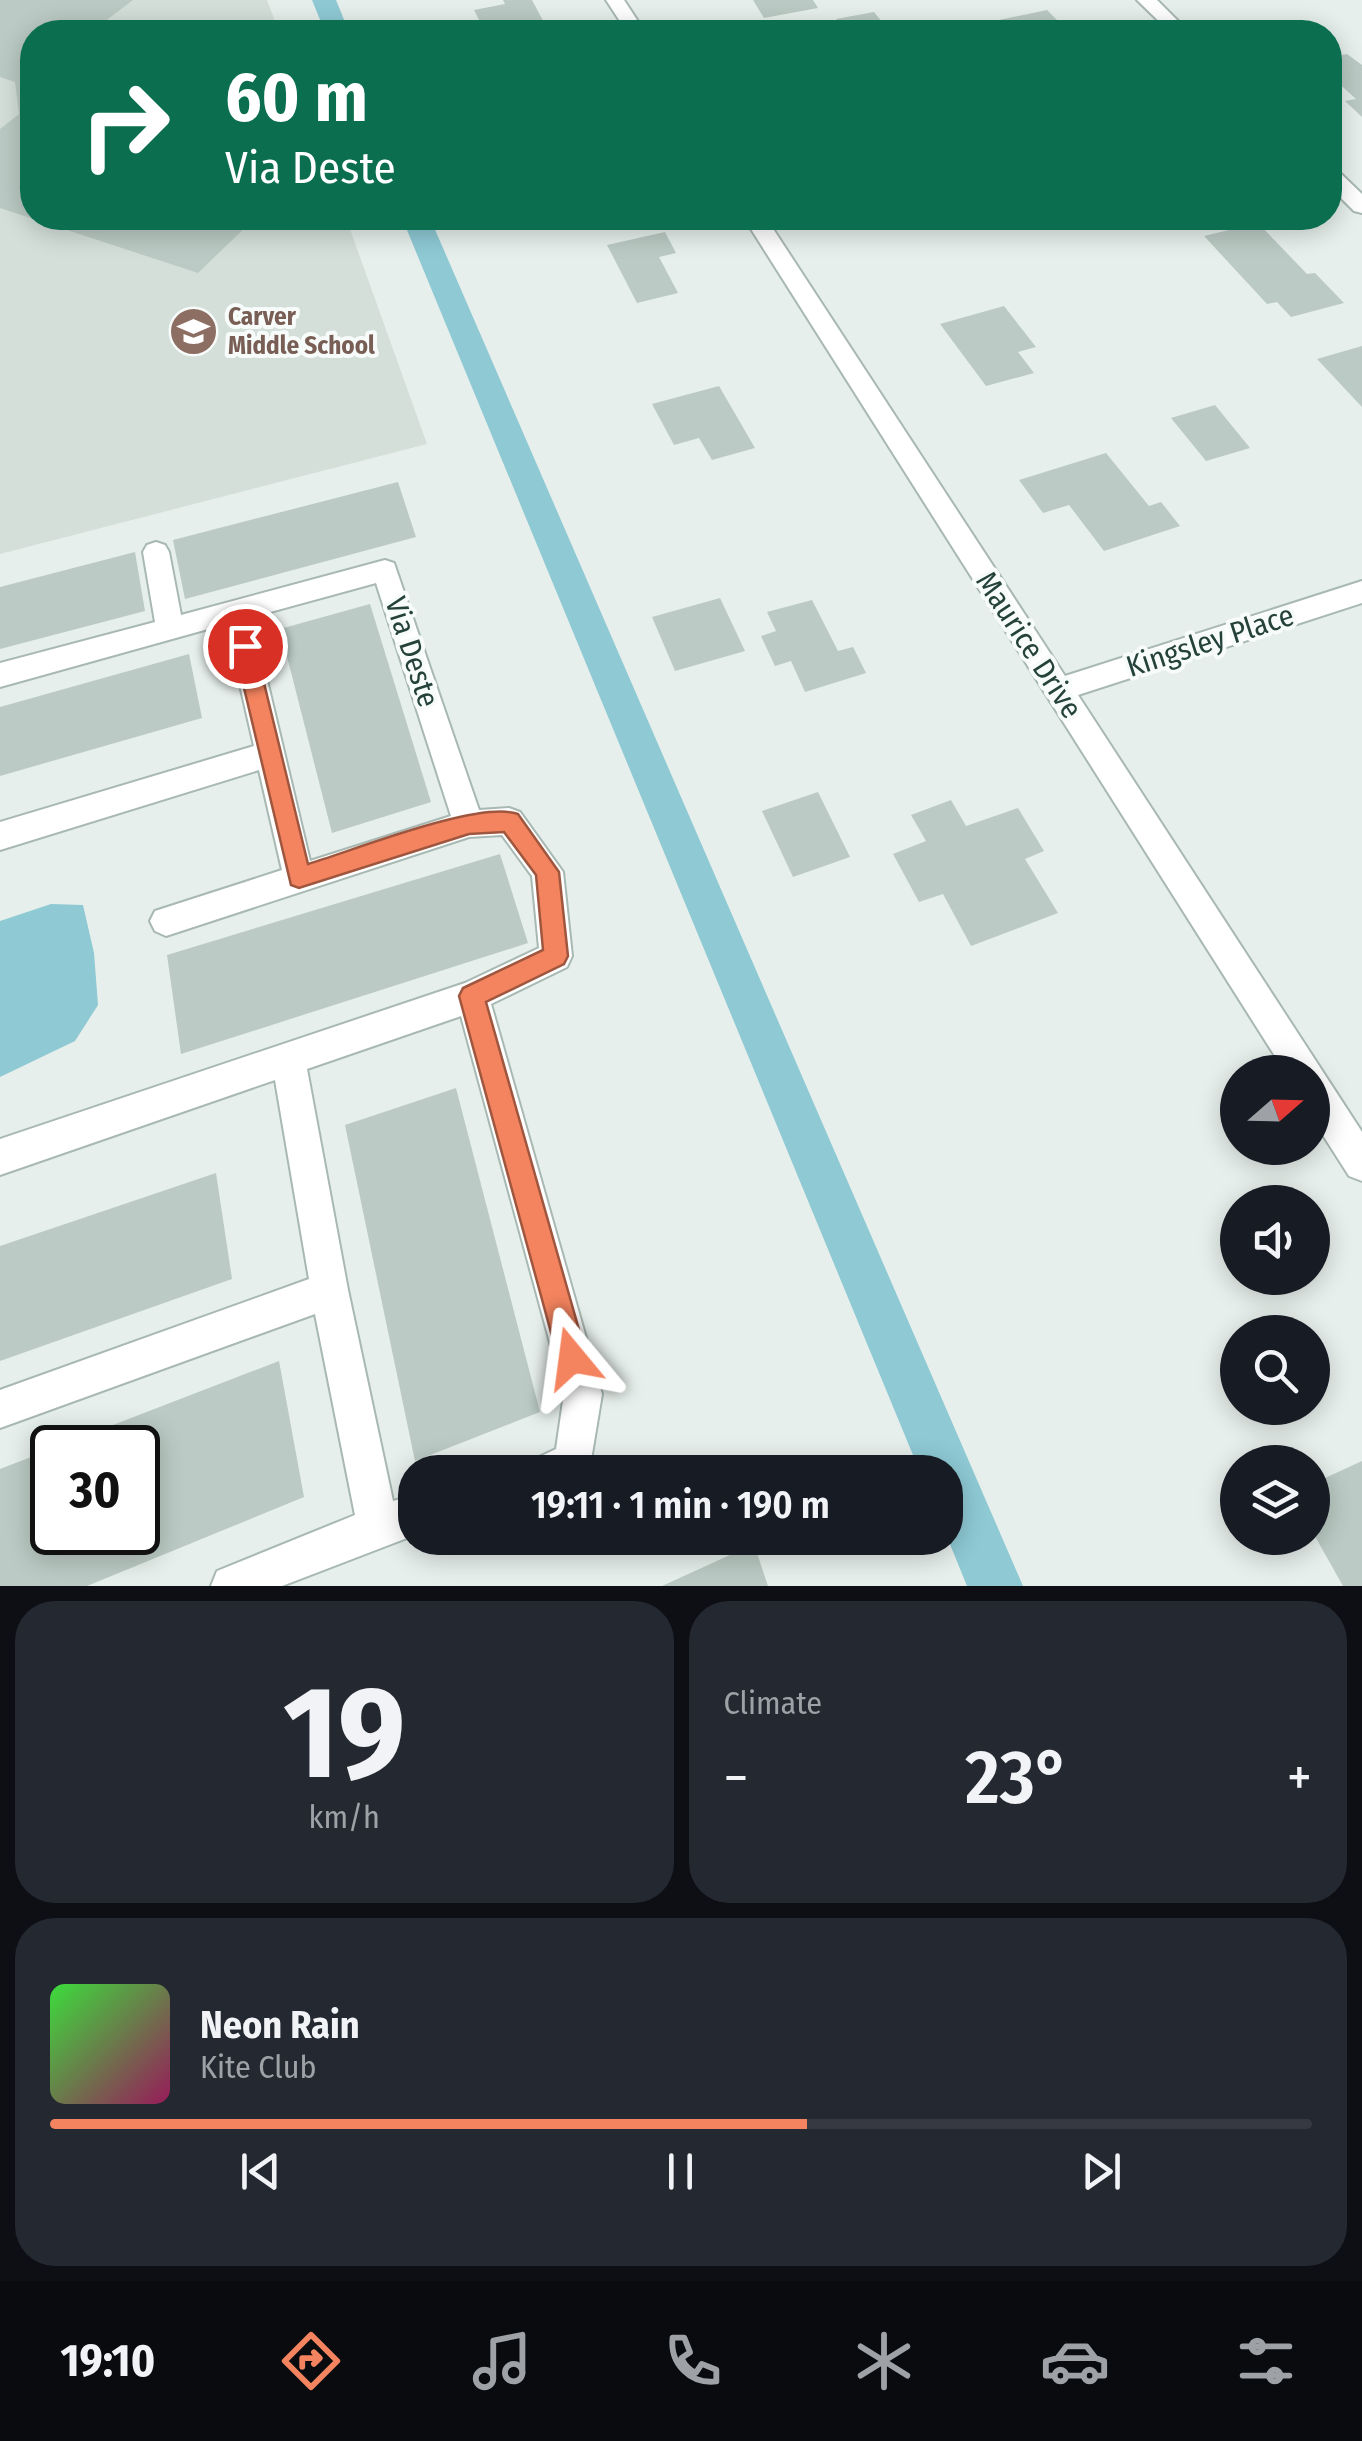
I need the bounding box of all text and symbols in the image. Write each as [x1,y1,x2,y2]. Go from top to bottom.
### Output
text: 60 m [225,56,368,140]
icon: right [60,60,190,190]
text: Via Deste [225,141,396,195]
place label: Carver Middle School [228,302,375,361]
school or university icon: Carver Middle School [167,305,219,357]
street label: Maurice Drive [968,565,1090,725]
street label: Via Deste [377,592,447,712]
street label: Kingsley Place [1122,597,1298,685]
pin [203,604,288,689]
icon: arrive [218,619,273,674]
north arrow [1220,1055,1330,1165]
map controls [1220,1055,1330,1555]
button: sound [1220,1185,1330,1295]
position arrow [520,1306,624,1410]
button: search [1220,1315,1330,1425]
speed limit sign: 30 [30,1425,160,1555]
button: layers [1220,1445,1330,1555]
text: 19:11 · 1 min · 190 m [531,1482,830,1528]
text: 19 [283,1655,405,1811]
text: Climate [724,1684,822,1722]
text: 23° [965,1733,1070,1823]
text: − [724,1745,748,1811]
text: + [1287,1745,1312,1811]
text: km/h [309,1798,380,1836]
text: Neon Rain [200,2002,360,2048]
text: Kite Club [200,2048,316,2086]
icon: previous [233,2144,288,2199]
icon: pause [653,2144,708,2199]
icon: next [1074,2144,1129,2199]
icon: directions [276,2326,346,2396]
icon: music [467,2326,537,2396]
icon: phone [658,2326,728,2396]
icon: climate [849,2326,919,2396]
icon: car [1040,2326,1110,2396]
icon: filters [1231,2326,1301,2396]
text: 19:10 [61,2334,155,2388]

